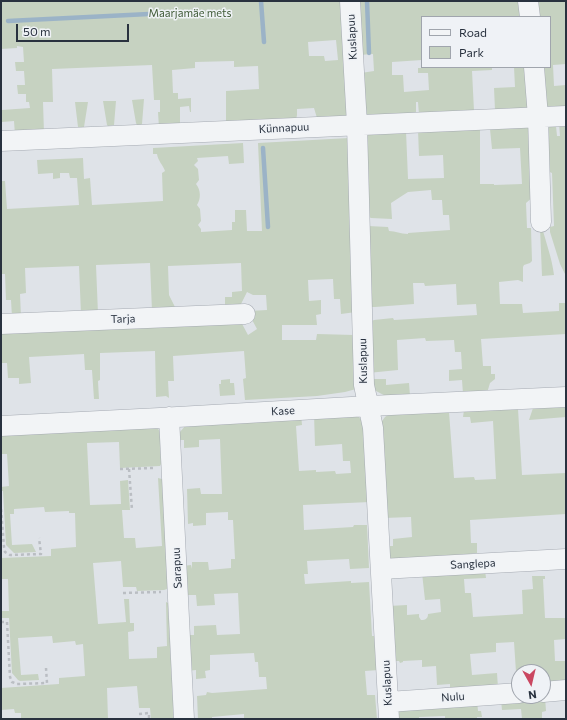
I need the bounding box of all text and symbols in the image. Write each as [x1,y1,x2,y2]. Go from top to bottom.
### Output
park label: Maarjamäe mets [149,6,231,20]
street label: Kuslapuu [344,14,360,60]
scale bar [18,16,131,42]
legend [421,16,551,68]
text: 50 m [23,24,51,38]
text: Road [459,25,487,39]
text: Park [459,45,484,59]
street label: Künnapuu [258,120,310,136]
street label: Tarja [110,312,136,326]
street label: Kuslapuu [356,338,370,384]
street label: Kase [271,404,295,418]
street label: Sarapuu [169,547,185,589]
street label: Sanglepa [450,556,496,572]
street label: Kuslapuu [379,660,395,706]
north arrow [511,664,551,704]
text: N [528,688,538,702]
street label: Nulu [441,690,465,704]

